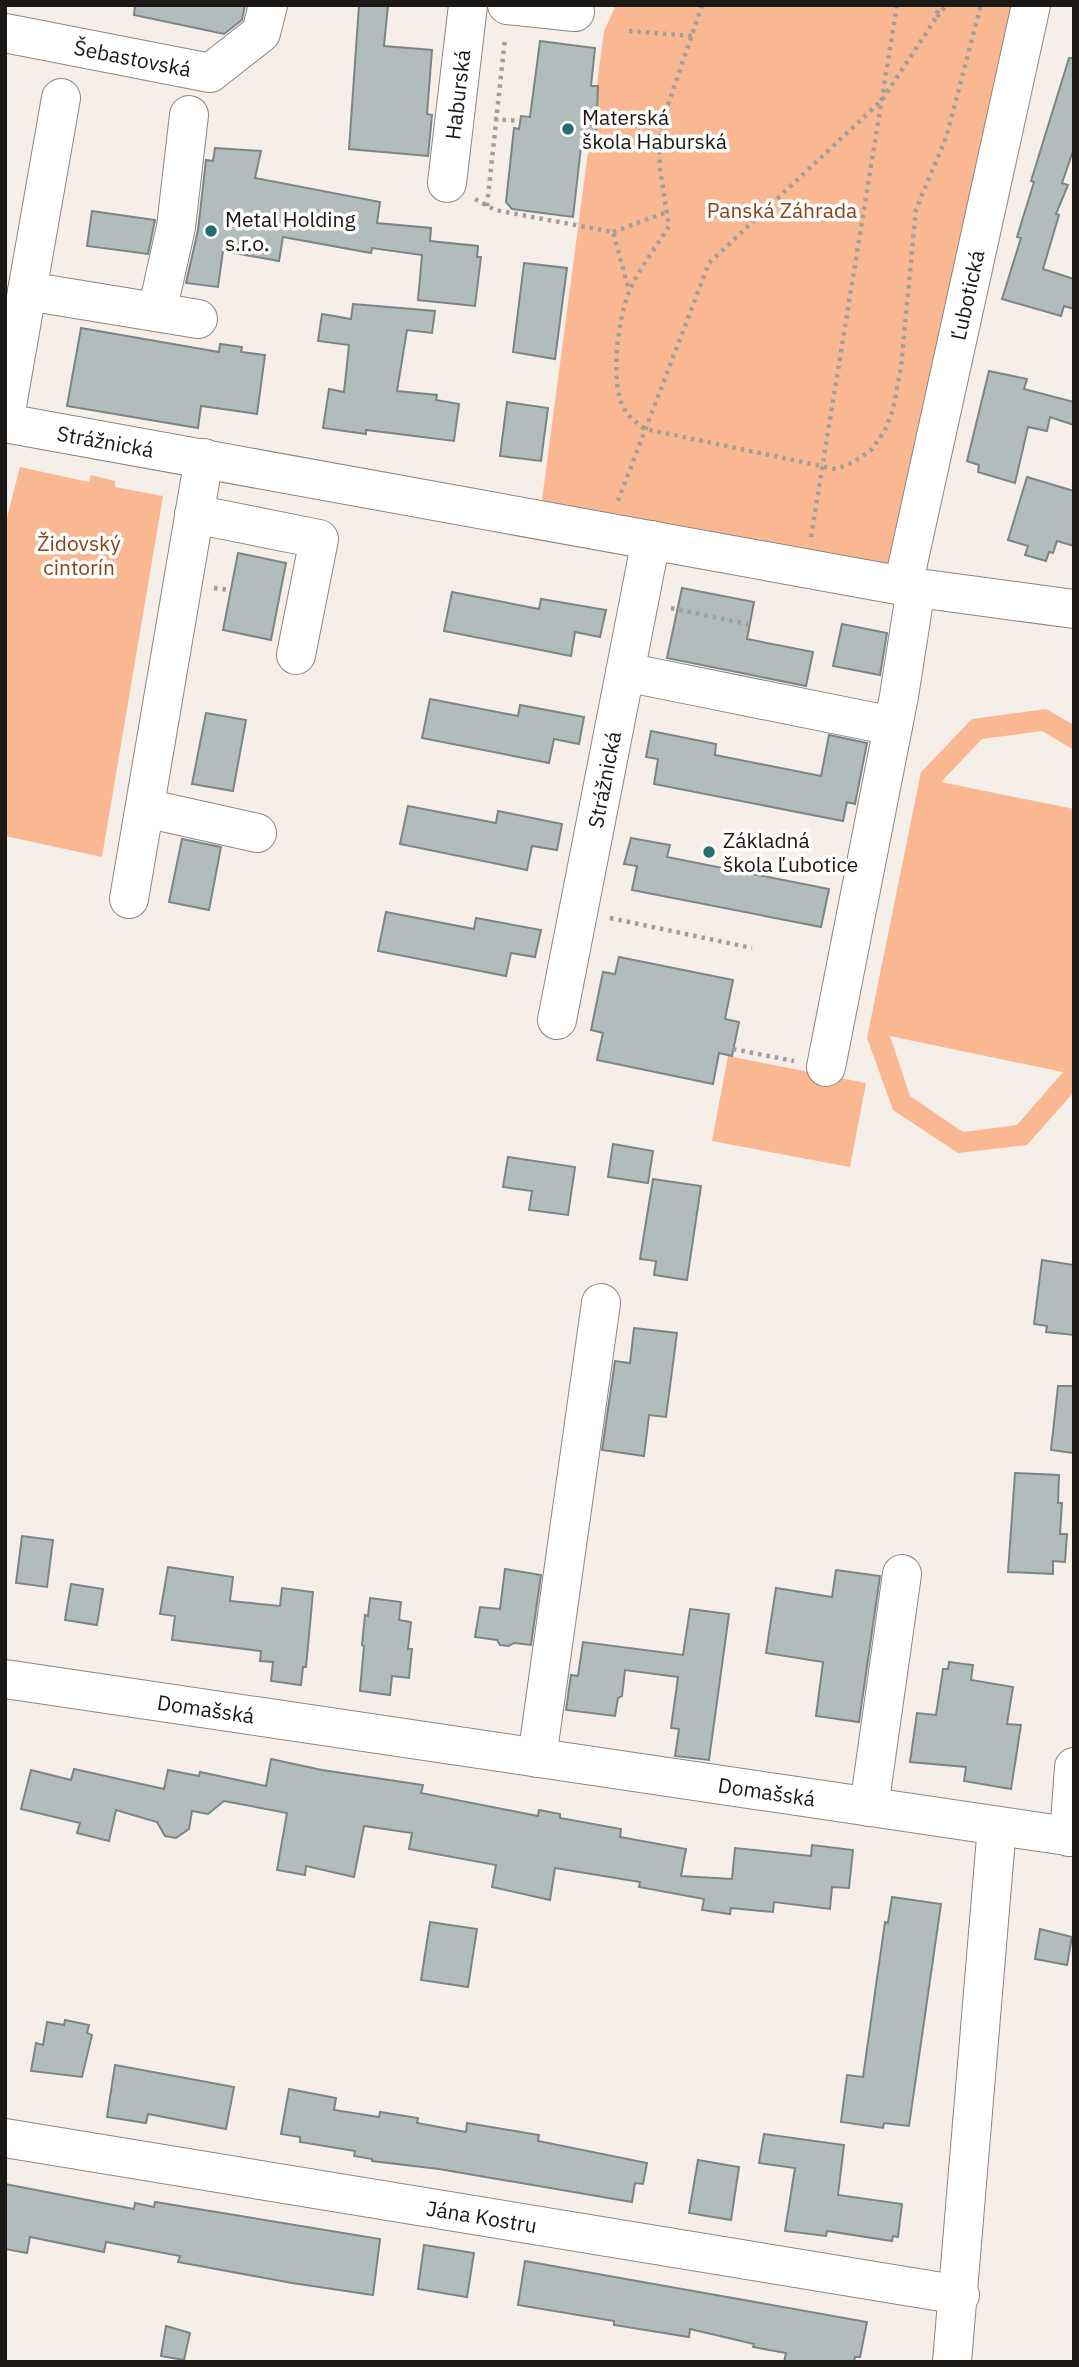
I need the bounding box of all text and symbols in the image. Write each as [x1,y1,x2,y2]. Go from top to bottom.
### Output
street label: Šebastovská [72,33,194,83]
street label: Haburská [438,48,477,141]
place label: Materská škola Haburská [582,103,727,155]
marker: Materská škola Haburská [560,121,576,137]
park label: Panská Záhrada [707,196,857,224]
place label: Metal Holding s.r.o. [225,205,356,257]
marker: Metal Holding s.r.o. [203,223,219,239]
street label: Ľubotická [944,247,991,343]
street label: Strážnická [55,419,156,464]
park label: Židovský cintorín [37,529,121,581]
street label: Strážnická [581,729,627,830]
place label: Základná škola Ľubotice [723,826,858,878]
marker: Základná škola Ľubotice [701,844,717,860]
street label: Domašská [155,1688,256,1730]
street label: Domašská [716,1771,817,1813]
street label: Jána Kostru [424,2193,539,2239]

